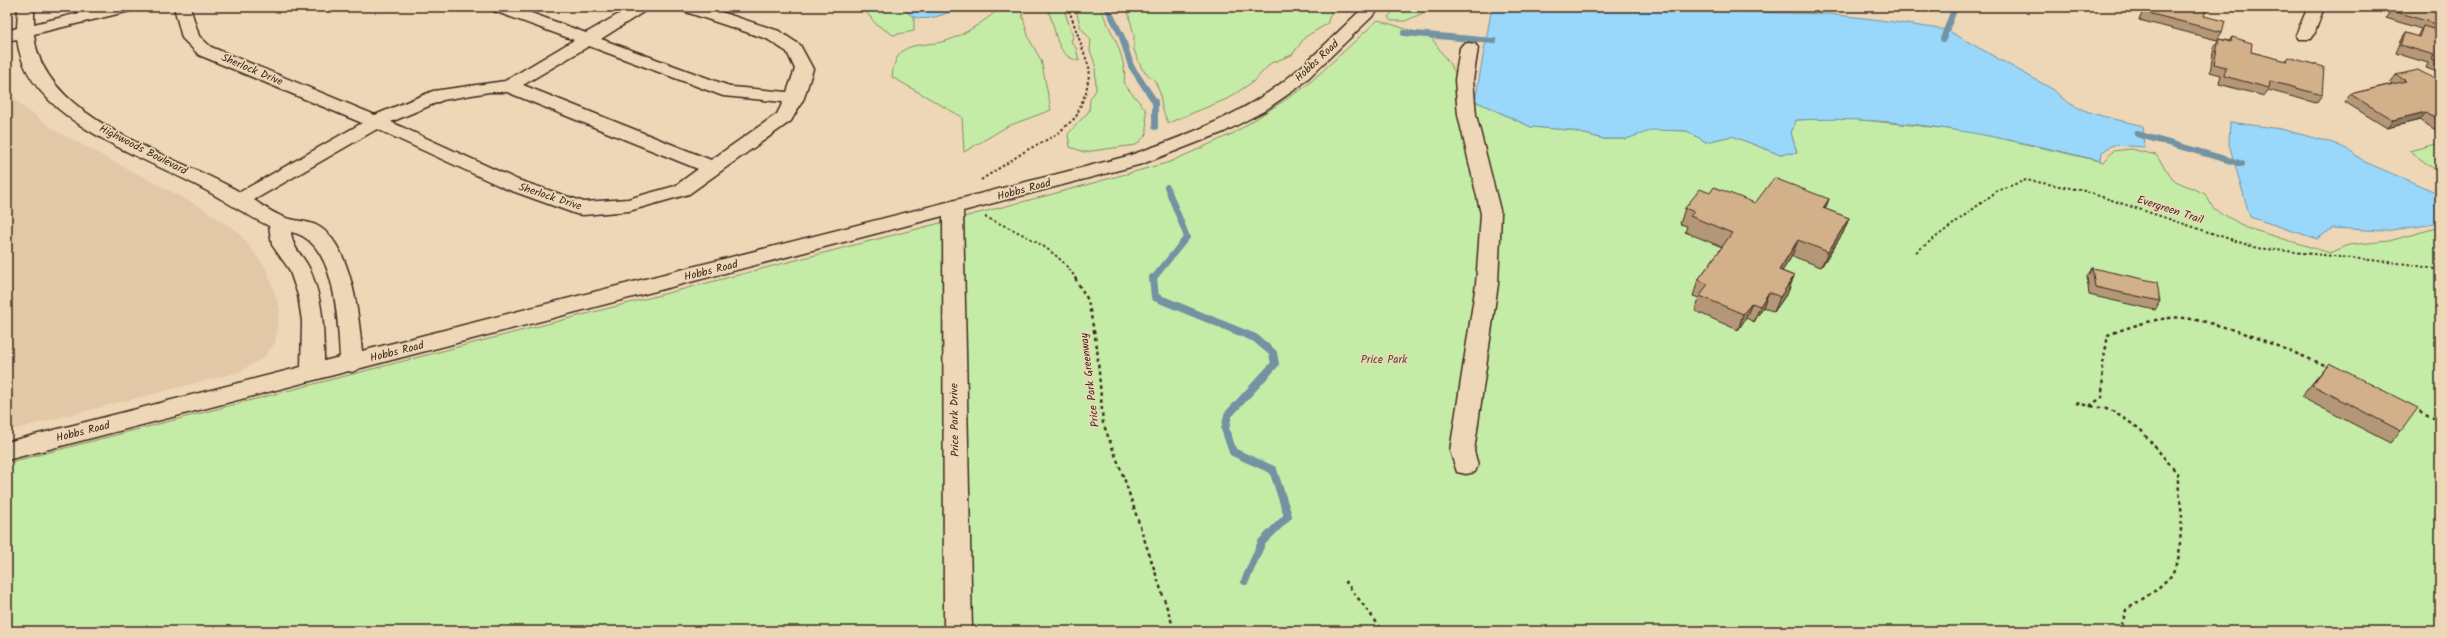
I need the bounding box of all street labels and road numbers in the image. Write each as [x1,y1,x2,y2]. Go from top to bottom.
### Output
street label: Hobbs Road [1291,35,1344,86]
street label: Sherlock Drive [218,49,286,91]
street label: Highwoods Boulevard [96,120,191,180]
street label: Hobbs Road [995,174,1053,206]
street label: Sherlock Drive [516,178,584,216]
street label: Evergreen Trail [2135,191,2206,229]
street label: Hobbs Road [682,255,740,286]
street label: Price Park Greenway [1075,331,1105,428]
street label: Hobbs Road [368,336,426,367]
street label: Price Park Drive [945,383,965,457]
street label: Hobbs Road [54,416,112,447]

